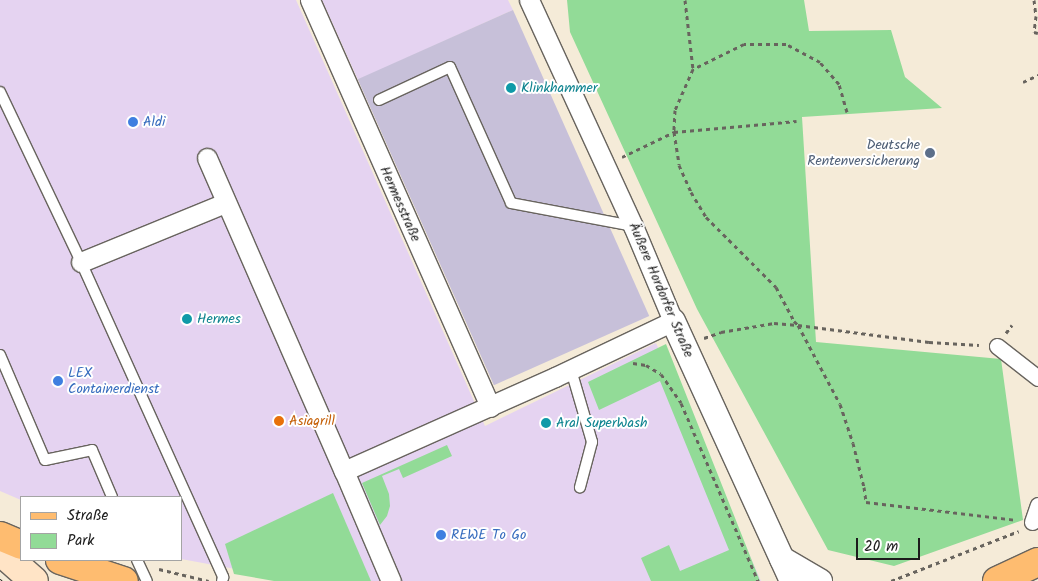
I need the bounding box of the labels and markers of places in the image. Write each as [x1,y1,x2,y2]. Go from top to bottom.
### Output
place label: Klinkhammer [521,80,597,96]
marker: Klinkhammer [505,82,517,94]
place label: Aldi [143,114,165,130]
marker: Aldi [127,116,139,128]
place label: Deutsche Rentenversicherung [807,137,920,170]
marker: Deutsche Rentenversicherung [924,147,936,159]
place label: Hermes [197,311,241,327]
marker: Hermes [181,313,193,325]
place label: LEX Containerdienst [68,365,159,398]
marker: LEX Containerdienst [52,375,64,387]
place label: Asiagrill [289,413,335,429]
marker: Asiagrill [273,415,285,427]
place label: Aral SuperWash [556,415,648,431]
marker: Aral SuperWash [540,417,552,429]
place label: REWE To Go [451,527,526,543]
marker: REWE To Go [435,529,447,541]

